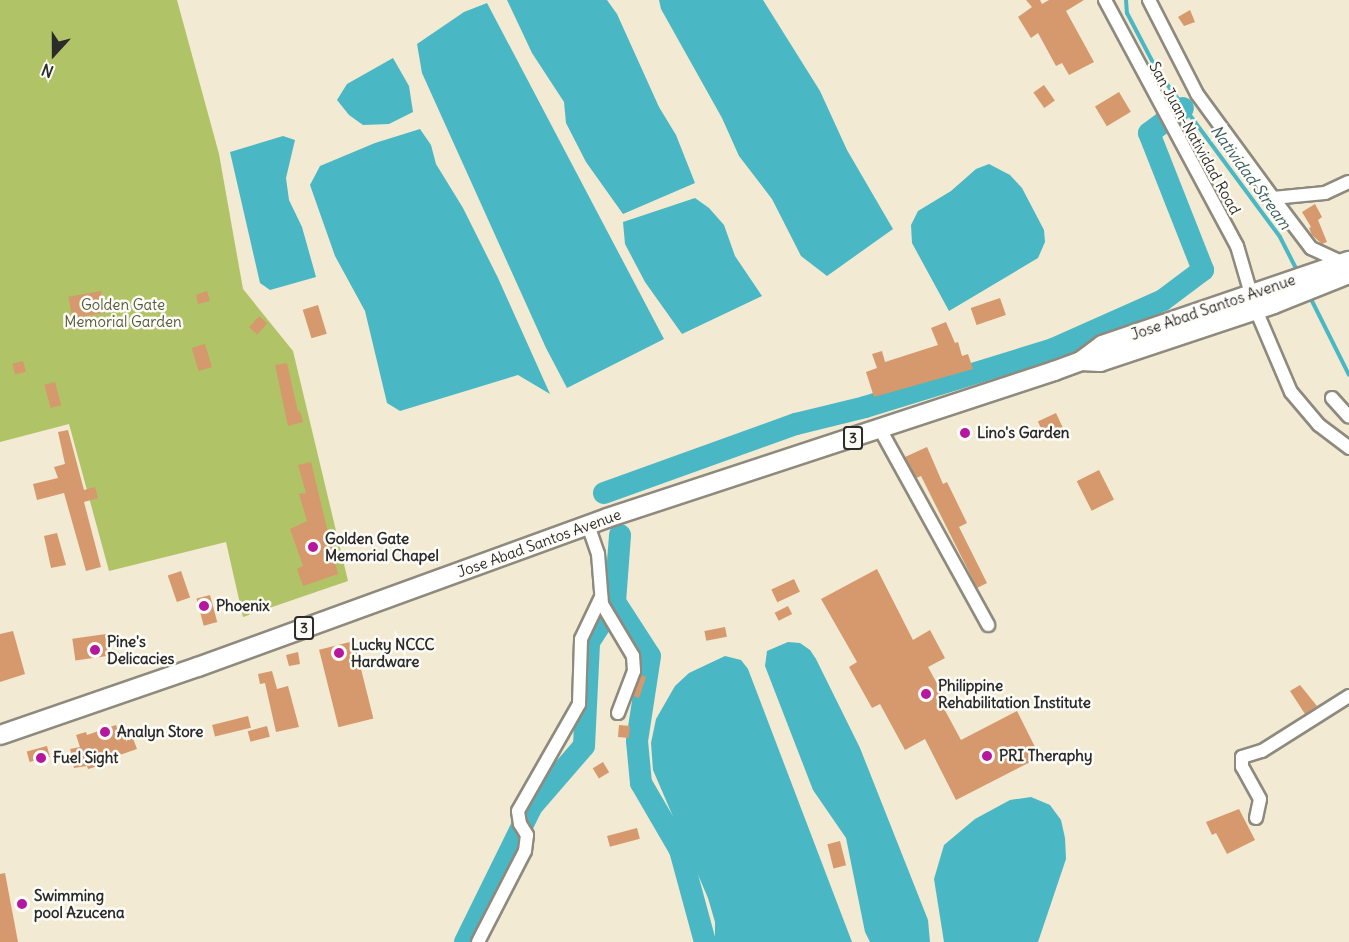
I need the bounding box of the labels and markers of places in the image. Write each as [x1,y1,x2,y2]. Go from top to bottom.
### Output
place label: Lino's Garden [977,424,1070,442]
marker: Lino's Garden [958,426,972,440]
place label: Golden Gate Memorial Chapel [325,529,439,564]
marker: Golden Gate Memorial Chapel [306,540,320,554]
place label: Phoenix [216,597,270,615]
marker: Phoenix [197,599,211,613]
place label: Pine's Delicacies [107,632,174,667]
place label: Lucky NCCC Hardware [351,635,434,670]
marker: Pine's Delicacies [88,643,102,657]
marker: Lucky NCCC Hardware [332,646,346,660]
place label: Philippine Rehabilitation Institute [938,676,1091,711]
marker: Philippine Rehabilitation Institute [919,687,933,701]
place label: Analyn Store [117,723,203,741]
marker: Analyn Store [98,725,112,739]
place label: PRI Theraphy [999,747,1092,765]
place label: Fuel Sight [53,749,118,767]
marker: PRI Theraphy [980,749,994,763]
marker: Fuel Sight [34,751,48,765]
place label: Swimming pool Azucena [34,886,125,921]
marker: Swimming pool Azucena [15,897,29,911]

